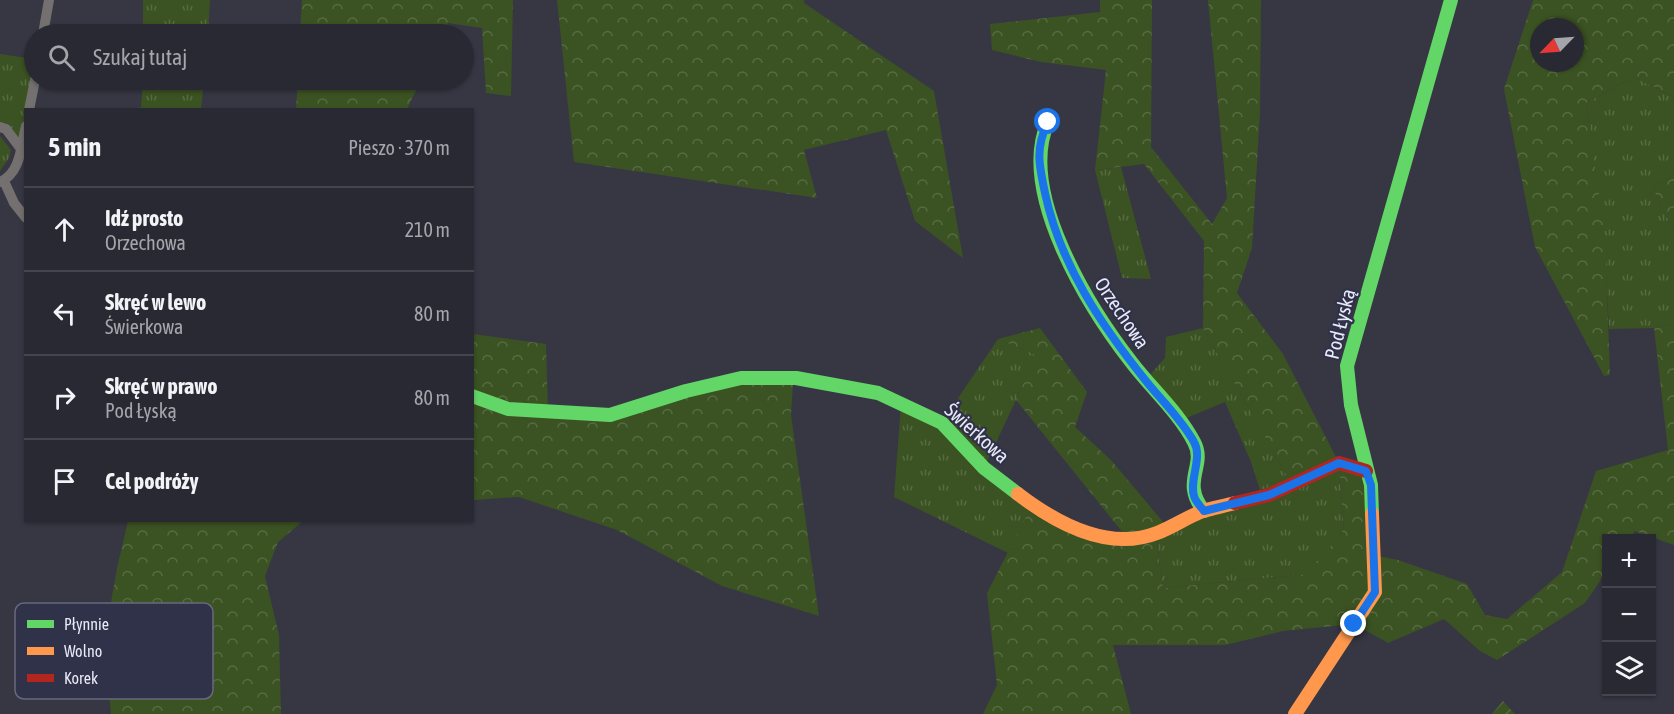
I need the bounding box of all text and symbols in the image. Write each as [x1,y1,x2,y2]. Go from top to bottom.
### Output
north arrow [1530,18,1584,72]
search box [24,24,474,90]
icon: search [45,41,78,74]
text: Szukaj tutaj [93,44,187,70]
route start [1034,108,1060,134]
text: 5 min [48,132,101,162]
text: Pieszo · 370 m [348,136,450,159]
text: Idź prosto [105,205,183,231]
icon: ahead [48,213,81,246]
text: 210 m [405,218,450,241]
text: Orzechowa [105,231,186,254]
street label: Orzechowa [1090,273,1155,353]
street label: Pod Łyską [1320,286,1359,361]
text: Skręć w lewo [105,289,206,315]
icon: left [48,297,81,330]
text: 80 m [414,302,450,325]
text: Świerkowa [105,315,183,338]
text: Skręć w prawo [105,373,218,399]
icon: right [48,381,81,414]
text: 80 m [414,386,450,409]
street label: Świerkowa [941,398,1014,467]
text: Pod Łyską [105,399,177,422]
icon: arrive [48,465,81,498]
text: Cel podróży [105,468,199,494]
map controls [1602,534,1656,696]
button: + [1602,534,1656,588]
button: − [1602,588,1656,642]
legend [15,603,213,699]
route end [1340,610,1366,636]
text: Płynnie [64,615,109,634]
text: Wolno [64,642,102,660]
button: layers [1602,642,1656,696]
text: Korek [64,669,98,687]

